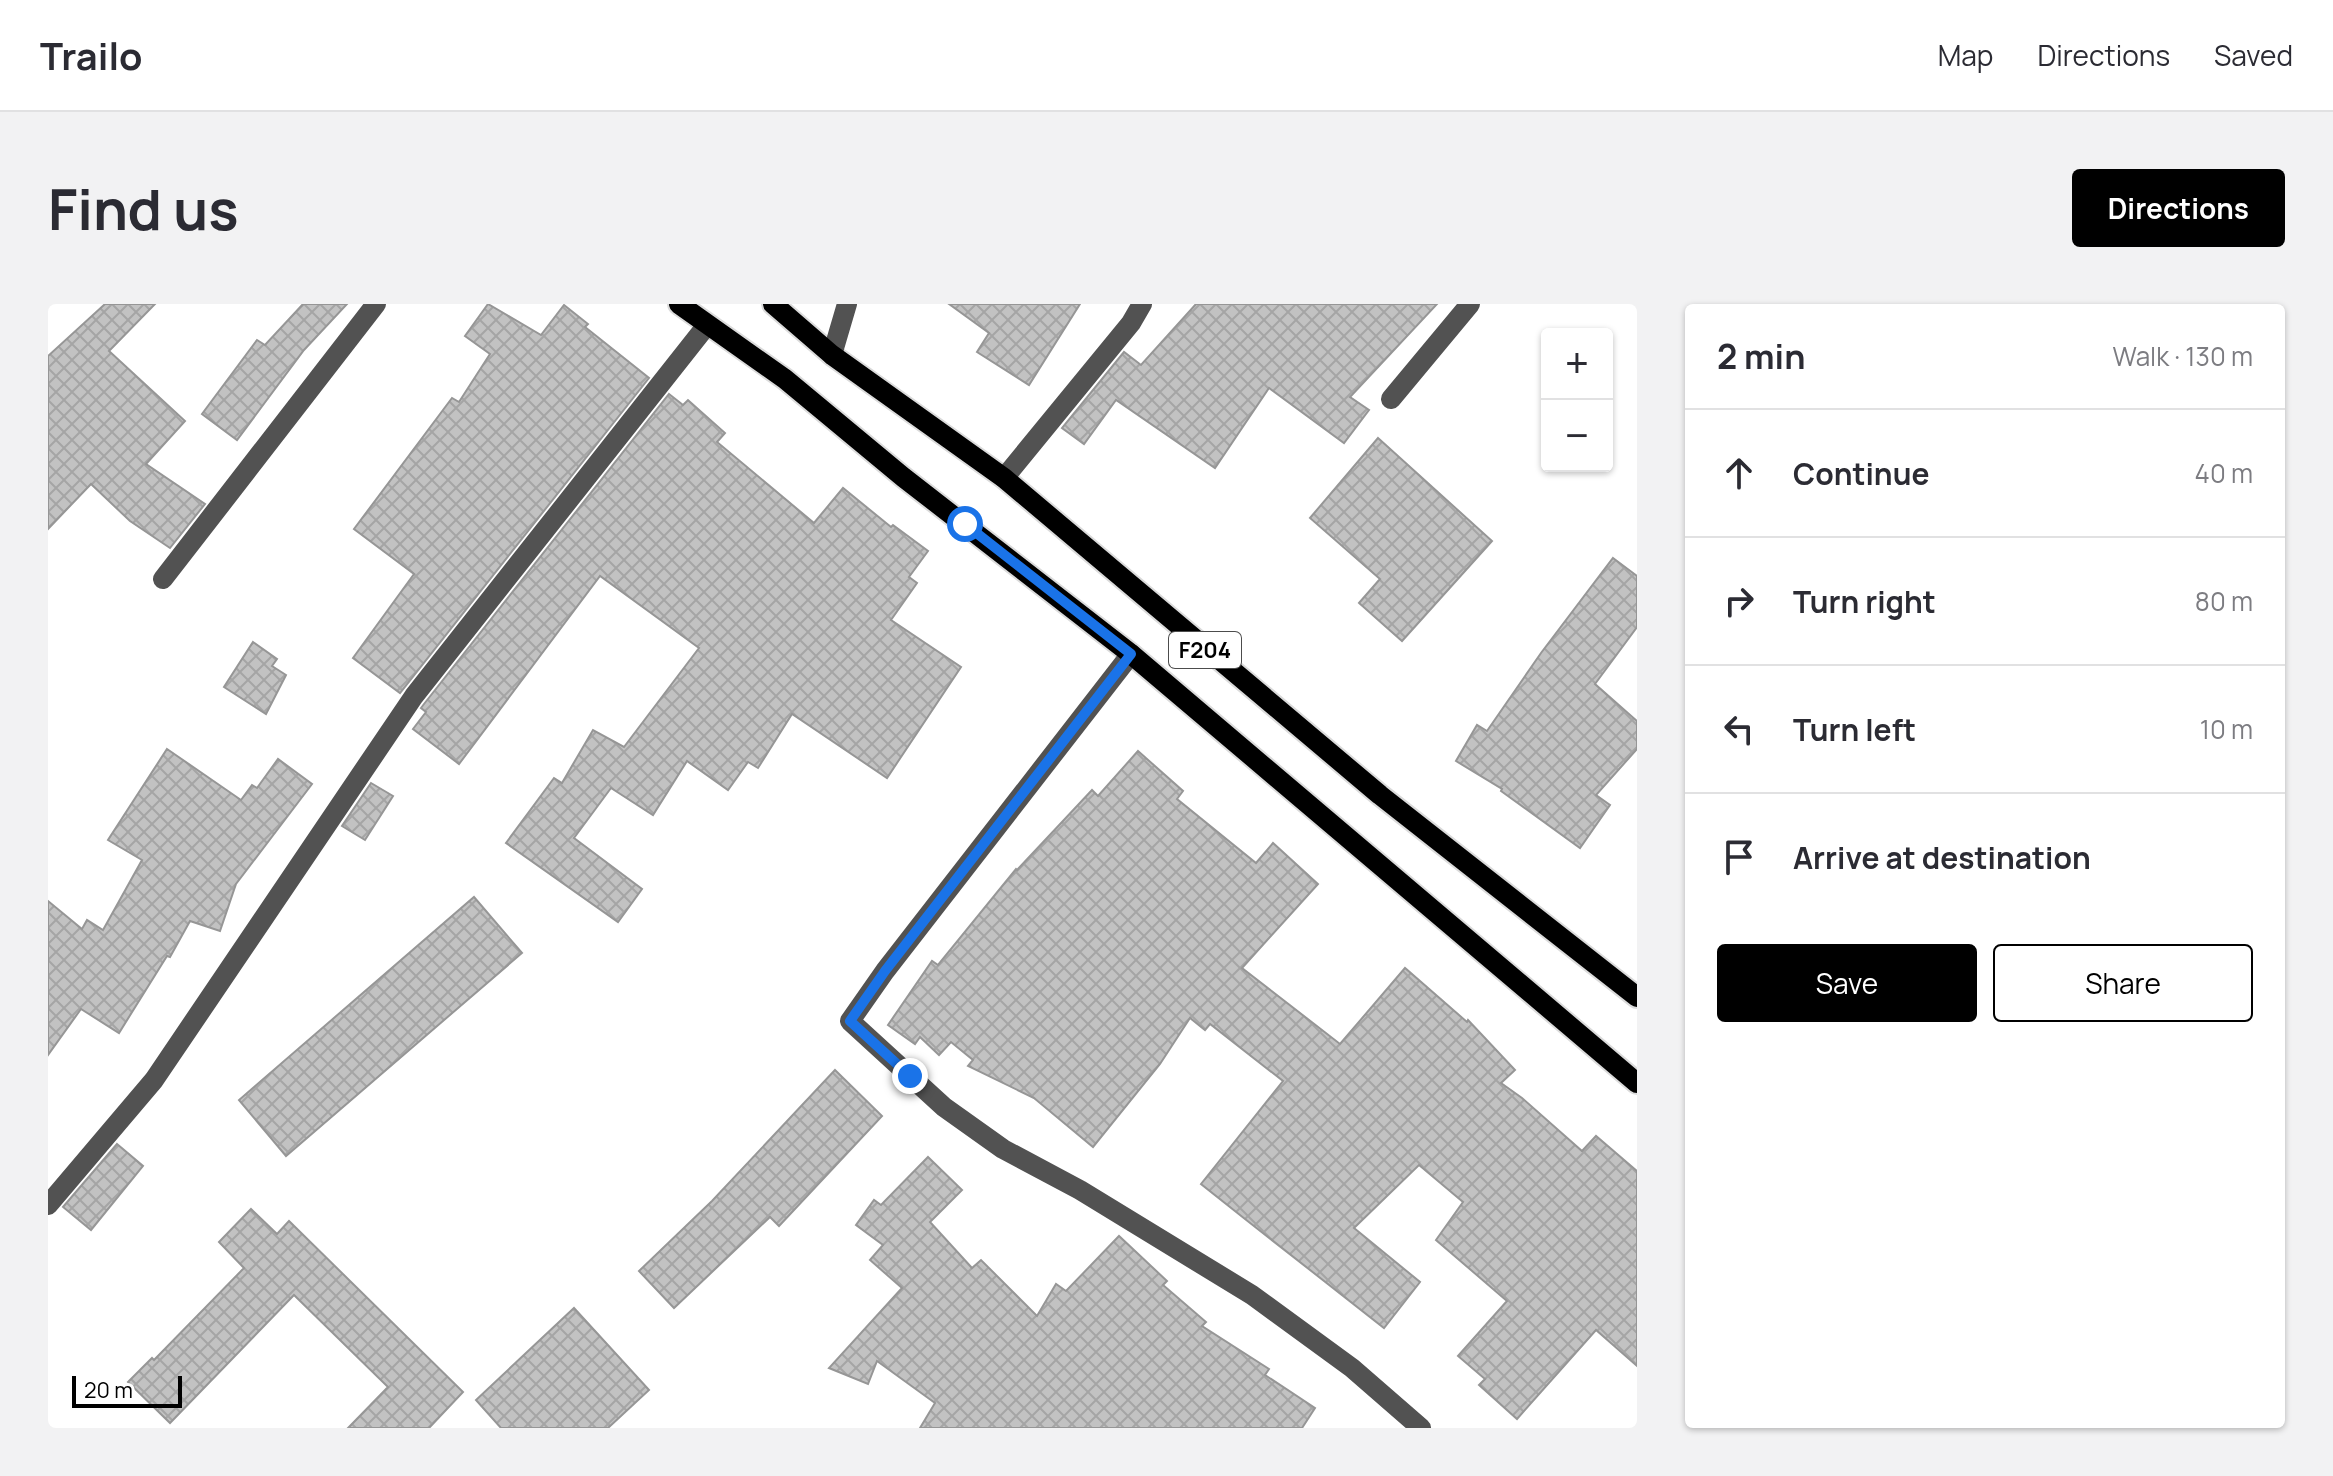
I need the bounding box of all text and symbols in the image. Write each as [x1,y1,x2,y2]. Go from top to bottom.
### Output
text: Trailo [40,29,143,81]
text: Map [1938,36,1993,74]
text: Directions [2037,36,2170,74]
text: Saved [2214,36,2293,74]
button: Directions [2072,169,2285,247]
text: Find us [48,170,239,247]
map controls [1541,328,1613,472]
button: + [1541,328,1613,400]
text: 2 min [1717,333,1805,379]
text: Walk · 130 m [2113,338,2253,374]
button: − [1541,400,1613,472]
icon: ahead [1717,451,1761,495]
text: Continue [1793,453,1929,494]
text: 40 m [2195,455,2253,491]
route start [947,506,983,542]
icon: right [1717,579,1761,623]
text: Turn right [1793,581,1936,622]
text: 80 m [2195,583,2253,619]
road number: F204 [1169,632,1241,668]
icon: left [1717,707,1761,751]
text: Turn left [1793,709,1916,750]
text: 10 m [2200,711,2253,747]
icon: arrive [1717,835,1761,879]
text: Arrive at destination [1793,837,2091,878]
button: Save [1717,944,1977,1022]
button: Share [1993,944,2253,1022]
route end [892,1058,928,1094]
scale bar [72,1372,182,1408]
text: 20 m [84,1375,133,1405]

